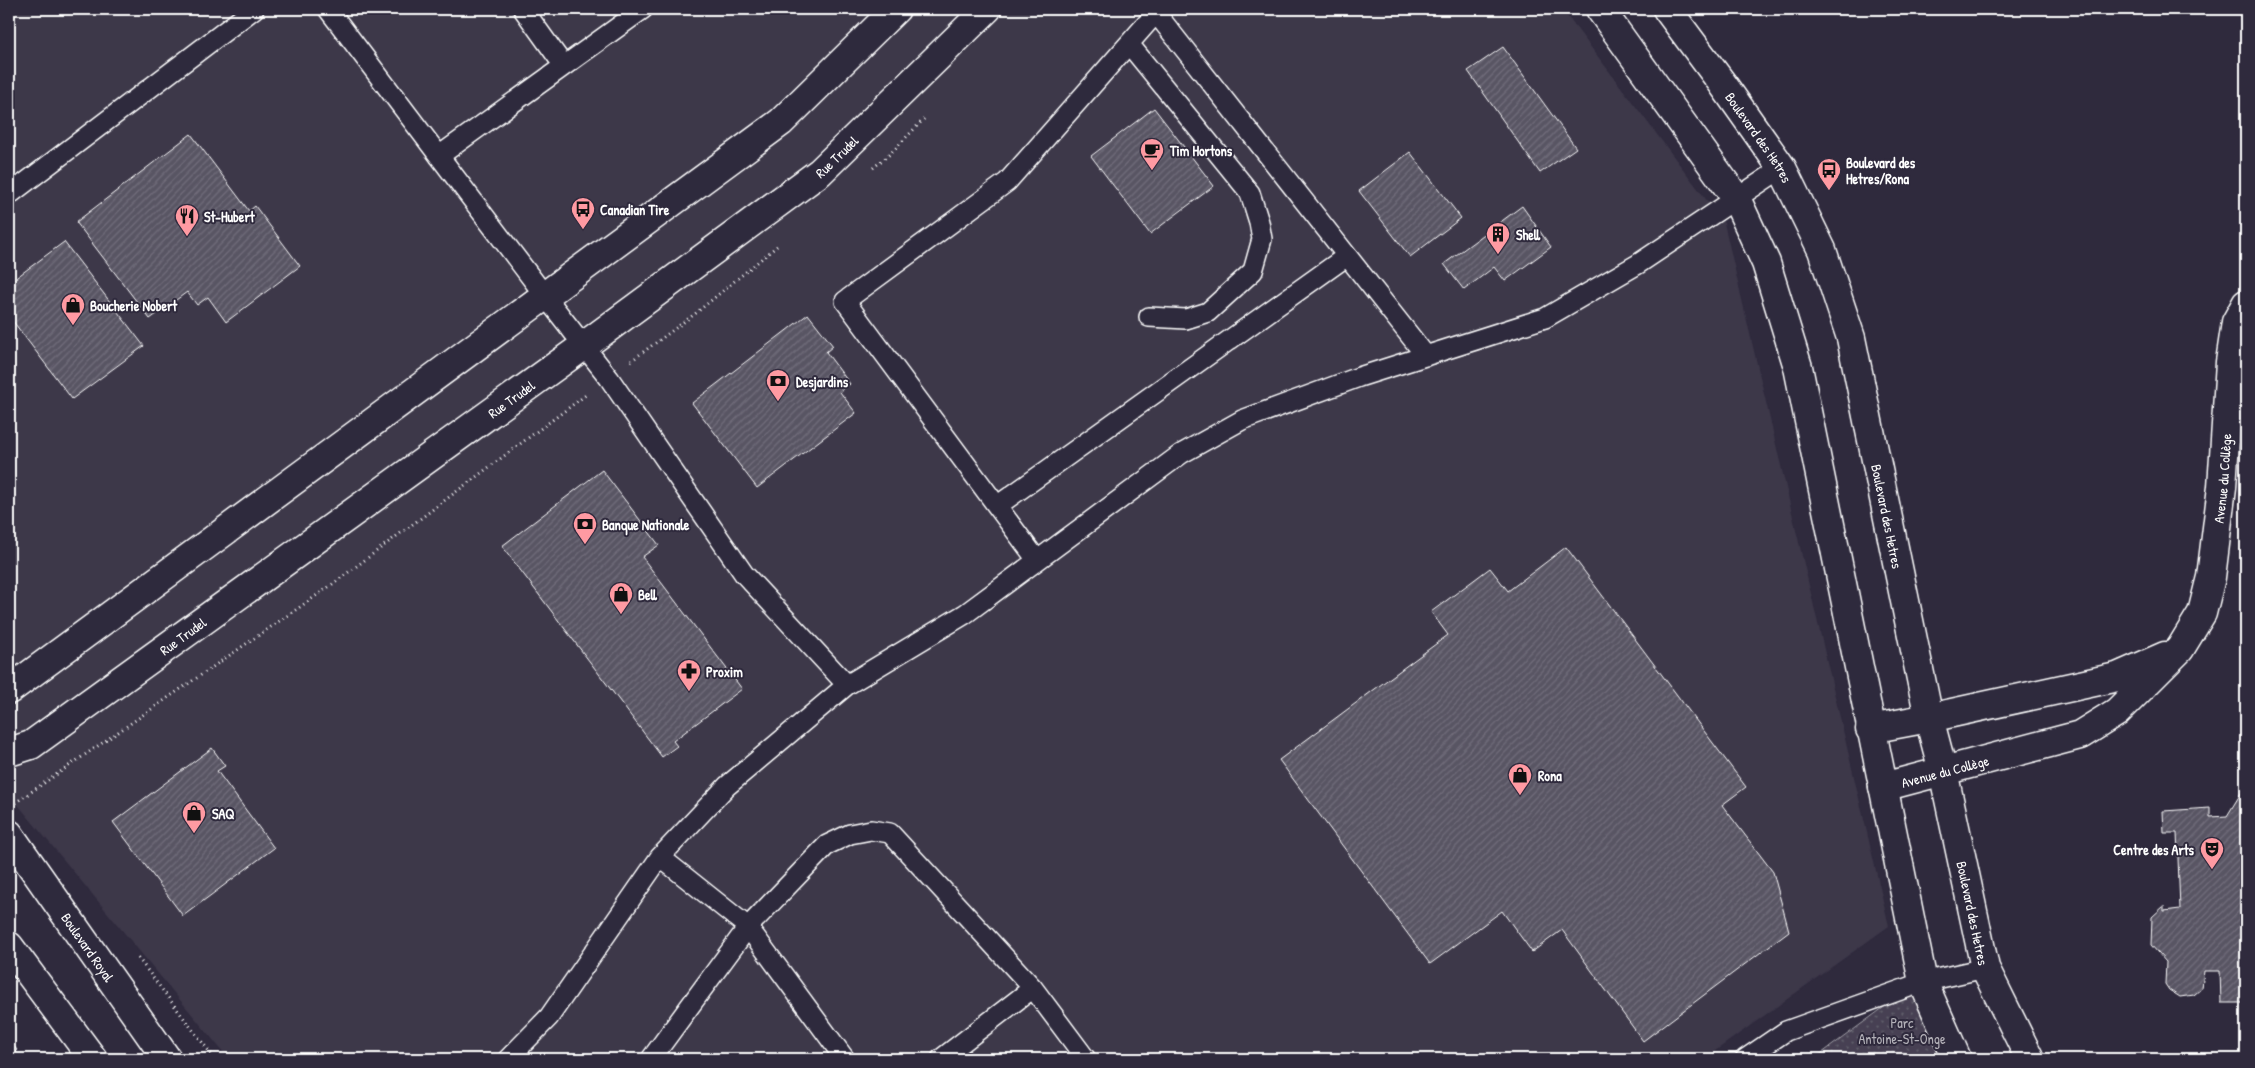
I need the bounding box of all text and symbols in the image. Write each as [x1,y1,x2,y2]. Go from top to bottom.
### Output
street label: Boulevard des Hetres [1722,88,1797,185]
street label: Rue Trudel [811,131,862,182]
cafe icon: Tim Hortons [1139,137,1165,171]
place label: Tim Hortons [1169,141,1233,160]
place label: Boulevard des Hetres/Rona [1846,153,1916,188]
bus stop icon: Boulevard des Hetres/Rona [1816,157,1842,191]
bus stop icon: Canadian Tire [570,196,596,230]
place label: Canadian Tire [600,200,670,219]
restaurant icon: St-Hubert [174,203,200,237]
place label: St-Hubert [204,207,256,226]
building icon: Shell [1485,221,1511,255]
place label: Shell [1516,225,1541,244]
shop icon: Boucherie Nobert [60,292,86,326]
place label: Boucherie Nobert [90,296,178,315]
bank icon: Desjardins [765,368,791,402]
place label: Desjardins [796,372,849,392]
street label: Rue Trudel [484,375,538,422]
street label: Avenue du Collège [2208,433,2236,524]
street label: Boulevard des Hetres [1868,462,1908,570]
bank icon: Banque Nationale [572,511,598,545]
place label: Banque Nationale [602,515,690,536]
shop icon: Bell [608,581,634,615]
place label: Bell [638,585,658,604]
street label: Rue Trudel [155,612,210,659]
pharmacy icon: Proxim [676,658,702,692]
place label: Proxim [706,662,743,681]
street label: Avenue du Collège [1899,750,1991,791]
shop icon: Rona [1507,762,1533,796]
place label: Rona [1538,766,1562,785]
shop icon: SAQ [181,800,207,834]
place label: SAQ [212,804,234,823]
theatre icon: Centre des Arts [2199,836,2225,870]
place label: Centre des Arts [2113,840,2195,859]
street label: Boulevard des Hetres [1953,859,1994,967]
street label: Boulevard Royal [58,909,119,985]
park label: Parc Antoine-St-Onge [1858,1013,1946,1049]

